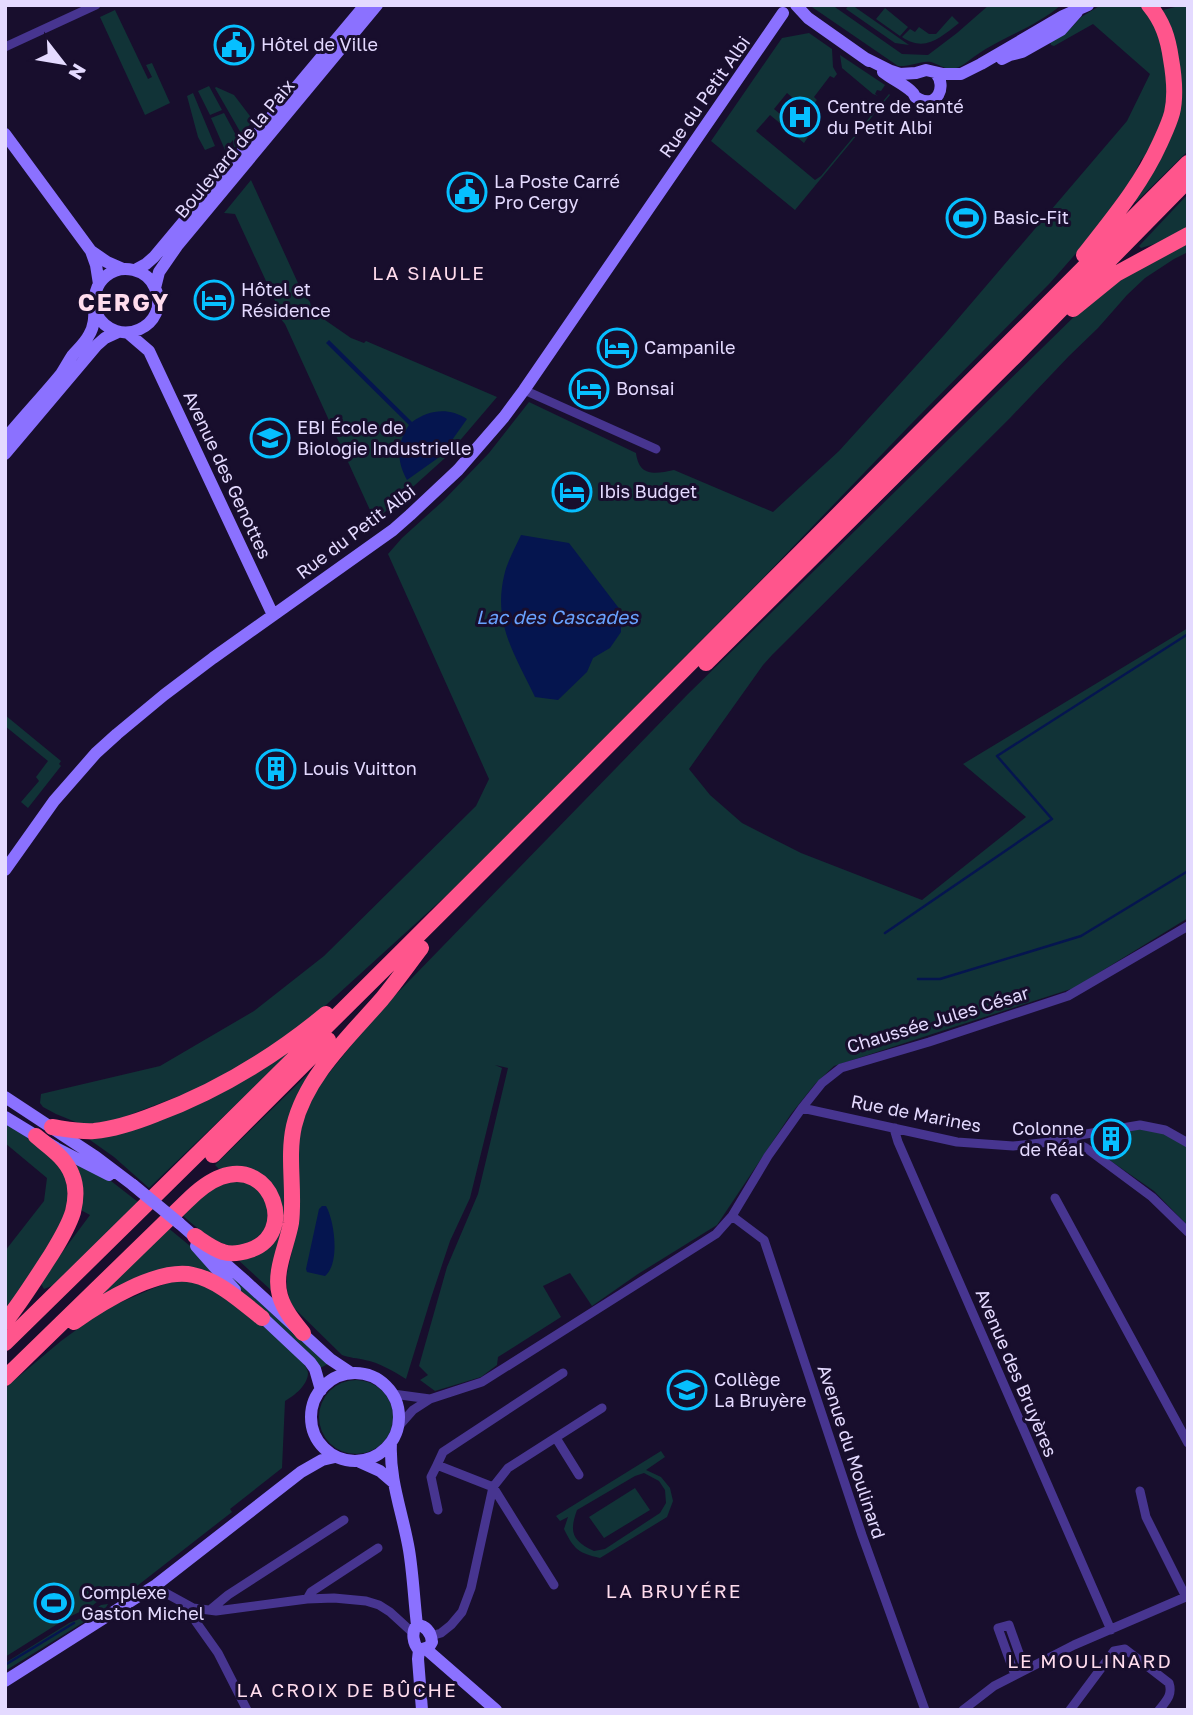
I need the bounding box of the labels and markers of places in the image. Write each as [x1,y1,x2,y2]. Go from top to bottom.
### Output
public building icon: Hôtel de Ville [213,24,255,66]
place label: Hôtel de Ville [261,33,378,55]
place label: Centre de santé du Petit Albi [827,95,964,138]
hospital icon: Centre de santé du Petit Albi [779,96,821,138]
place label: La Poste Carré Pro Cergy [494,170,620,213]
public building icon: La Poste Carré Pro Cergy [446,171,488,213]
sports icon: Basic-Fit [945,197,987,239]
place label: Basic-Fit [993,206,1069,228]
place label: Hôtel et Résidence [241,278,331,321]
hotel icon: Hôtel et Résidence [193,279,235,321]
hotel icon: Campanile [596,327,638,369]
place label: Campanile [644,336,736,358]
hotel icon: Bonsai [568,368,610,410]
place label: Bonsai [616,377,674,399]
place label: EBI École de Biologie Industrielle [297,416,471,459]
school or university icon: EBI École de Biologie Industrielle [249,417,291,459]
hotel icon: Ibis Budget [551,471,593,513]
place label: Ibis Budget [599,480,697,502]
building icon: Louis Vuitton [255,748,297,790]
place label: Louis Vuitton [303,757,417,779]
place label: Colonne de Réal [1012,1117,1084,1160]
building icon: Colonne de Réal [1090,1118,1132,1160]
place label: Collège La Bruyère [714,1368,807,1411]
school or university icon: Collège La Bruyère [666,1369,708,1411]
place label: Complexe Gaston Michel [81,1581,205,1624]
sports icon: Complexe Gaston Michel [33,1582,75,1624]

